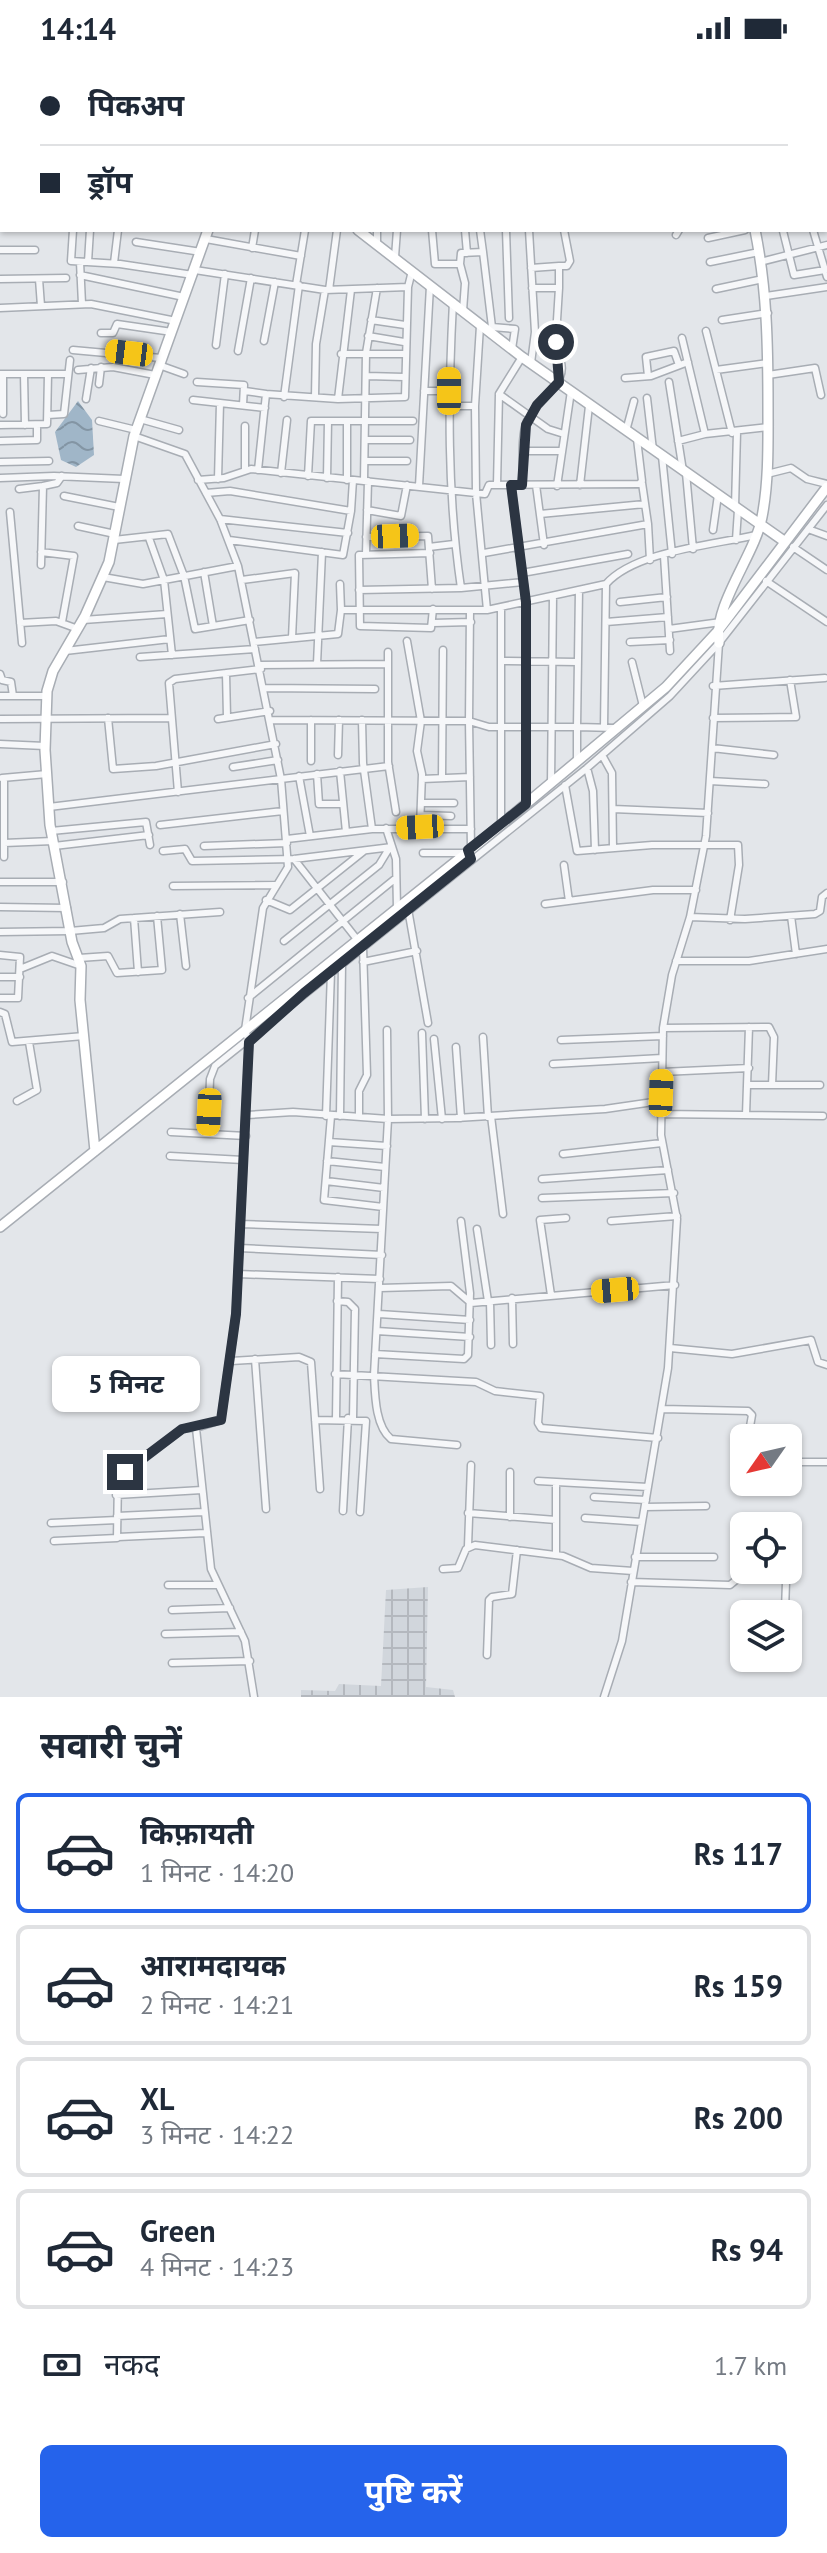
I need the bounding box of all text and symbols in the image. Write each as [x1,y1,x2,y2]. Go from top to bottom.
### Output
text: 14:14 [40,9,116,48]
text: पिकअप [88,85,184,124]
text: ड्रॉप [88,162,132,201]
route start [538,324,574,360]
car [104,338,154,368]
car [437,367,461,415]
car [371,523,419,549]
car [395,814,445,840]
car [648,1069,674,1117]
car [196,1087,222,1137]
car [590,1276,640,1304]
callout: 5 मिनट [51,1356,199,1412]
text: 5 मिनट [88,1367,164,1400]
north arrow [730,1424,802,1496]
map controls [730,1424,802,1672]
route end [107,1454,143,1490]
button: locate [730,1512,802,1584]
button: layers [730,1600,802,1672]
text: सवारी चुनें [40,1721,182,1768]
text: किफ़ायती [140,1813,254,1852]
icon: car [44,1817,116,1889]
text: Rs 117 [694,1834,783,1873]
text: 1 मिनट · 14:20 [140,1856,294,1889]
text: आरामदायक [140,1945,286,1984]
icon: car [44,1949,116,2021]
text: Rs 159 [694,1966,783,2005]
text: 2 मिनट · 14:21 [140,1988,294,2021]
text: XL [140,2079,174,2118]
icon: car [44,2081,116,2153]
text: Rs 200 [694,2098,783,2137]
text: 3 मिनट · 14:22 [140,2118,294,2151]
text: Green [140,2211,215,2250]
icon: car [44,2213,116,2285]
text: Rs 94 [711,2230,783,2269]
text: 4 मिनट · 14:23 [140,2250,294,2283]
icon: cash [40,2343,84,2387]
text: नकद [104,2344,160,2383]
text: 1.7 km [714,2349,787,2382]
button: पुष्टि करें [40,2445,787,2537]

